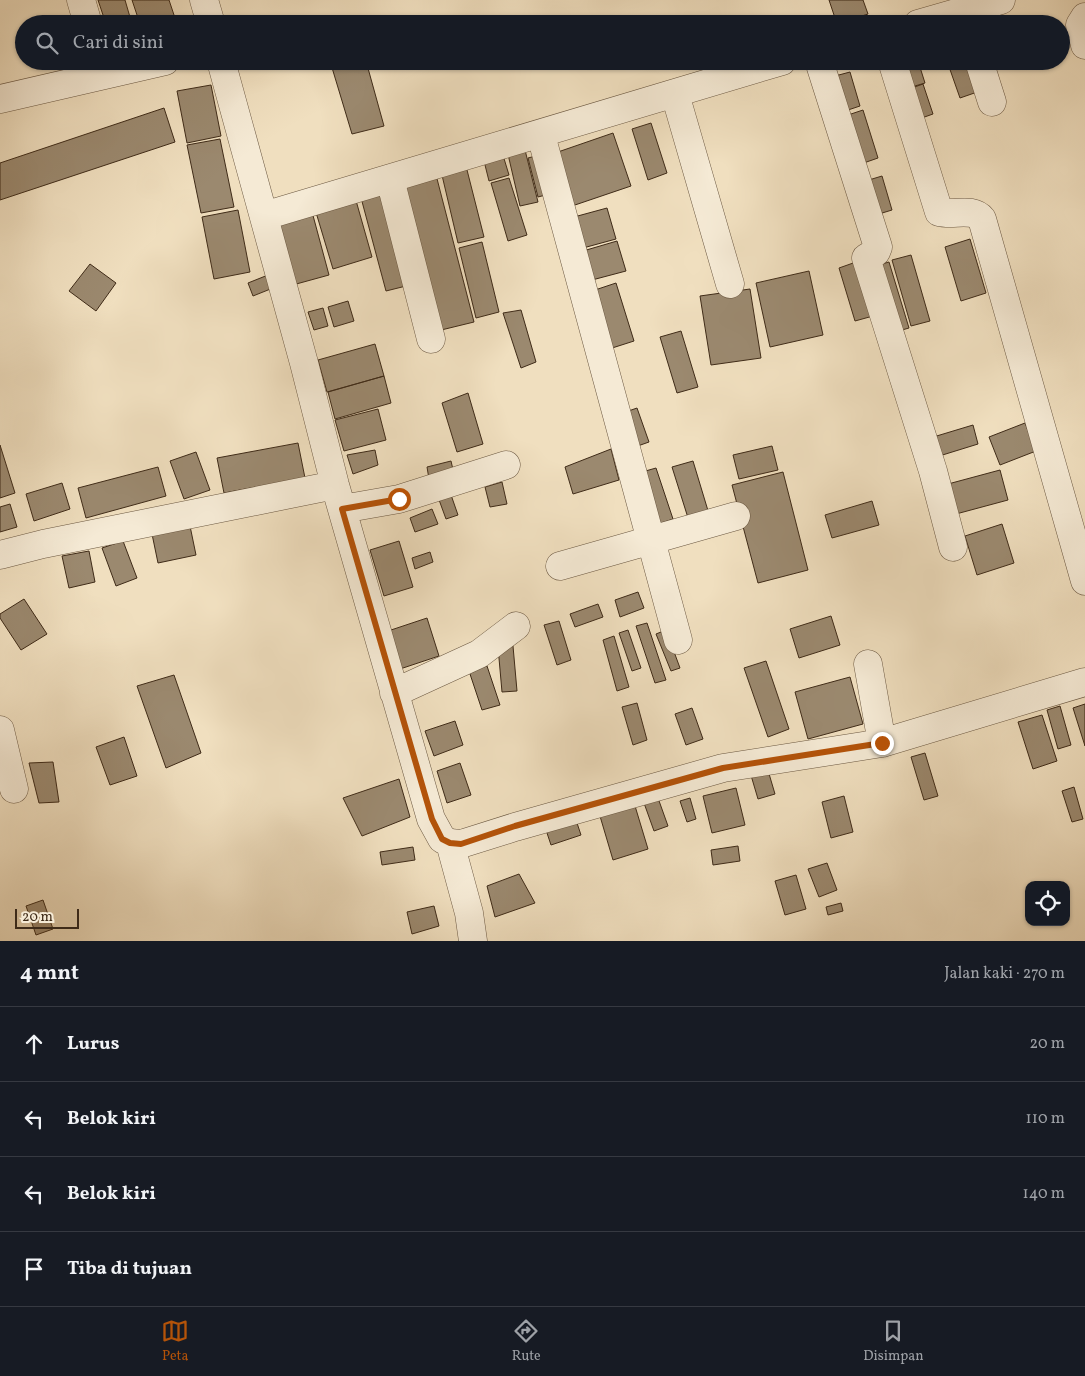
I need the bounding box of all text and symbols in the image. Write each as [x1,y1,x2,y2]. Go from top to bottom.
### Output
search box [15,15,1070,70]
icon: search [33,29,61,57]
text: Cari di sini [73,30,164,56]
route start [388,488,411,511]
route end [871,732,894,755]
map controls [1025,881,1070,926]
button: locate [1025,881,1070,926]
scale bar [15,906,79,929]
text: 20 m [22,908,53,927]
text: 4 mnt [20,959,79,988]
text: Jalan kaki · 270 m [944,963,1065,985]
icon: ahead [20,1030,48,1058]
text: Lurus [67,1031,119,1057]
text: 20 m [1030,1033,1065,1055]
icon: left [20,1105,48,1133]
text: Belok kiri [67,1106,156,1132]
text: 110 m [1026,1108,1065,1130]
icon: left [20,1180,48,1208]
text: Belok kiri [67,1181,156,1207]
text: 140 m [1023,1183,1065,1205]
icon: arrive [20,1255,48,1283]
text: Tiba di tujuan [67,1256,192,1282]
tab: Peta [161,1317,189,1366]
tab: Rute [512,1317,541,1366]
tab: Disimpan [863,1317,924,1366]

